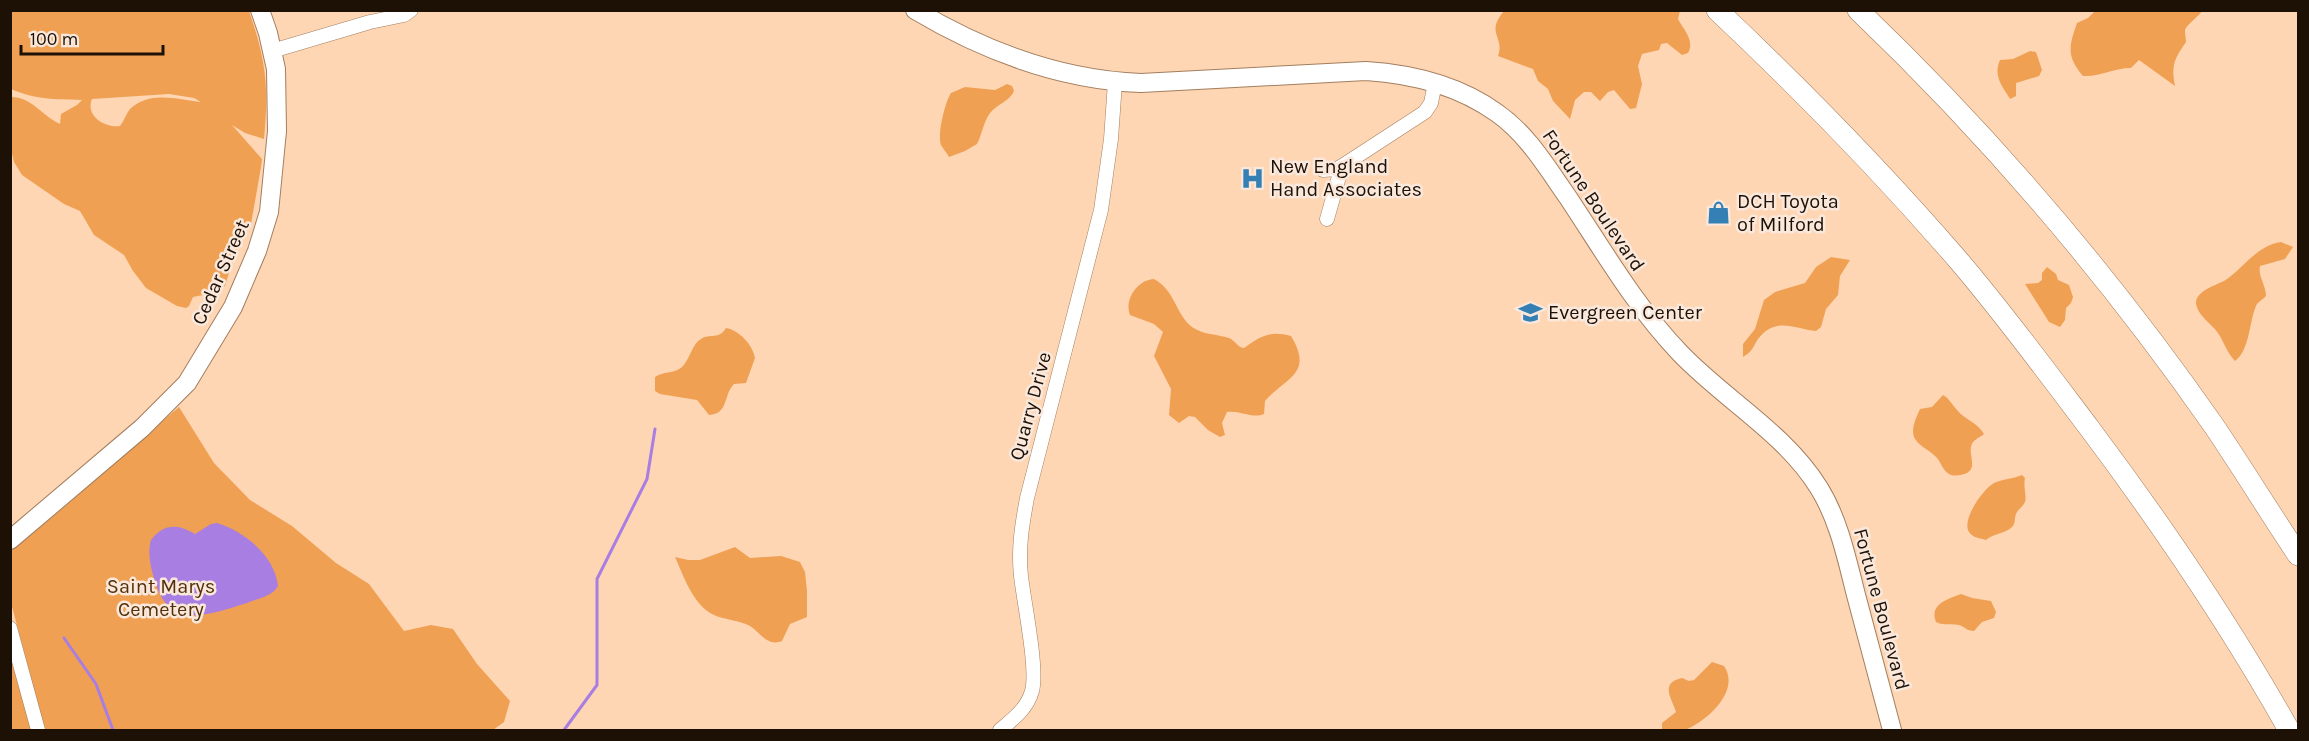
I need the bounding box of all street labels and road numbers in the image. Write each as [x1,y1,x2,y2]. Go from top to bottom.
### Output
street label: Fortune Boulevard [1538,125,1650,276]
street label: Cedar Street [187,216,254,328]
street label: Quarry Drive [1005,349,1056,463]
street label: Fortune Boulevard [1849,526,1914,692]

